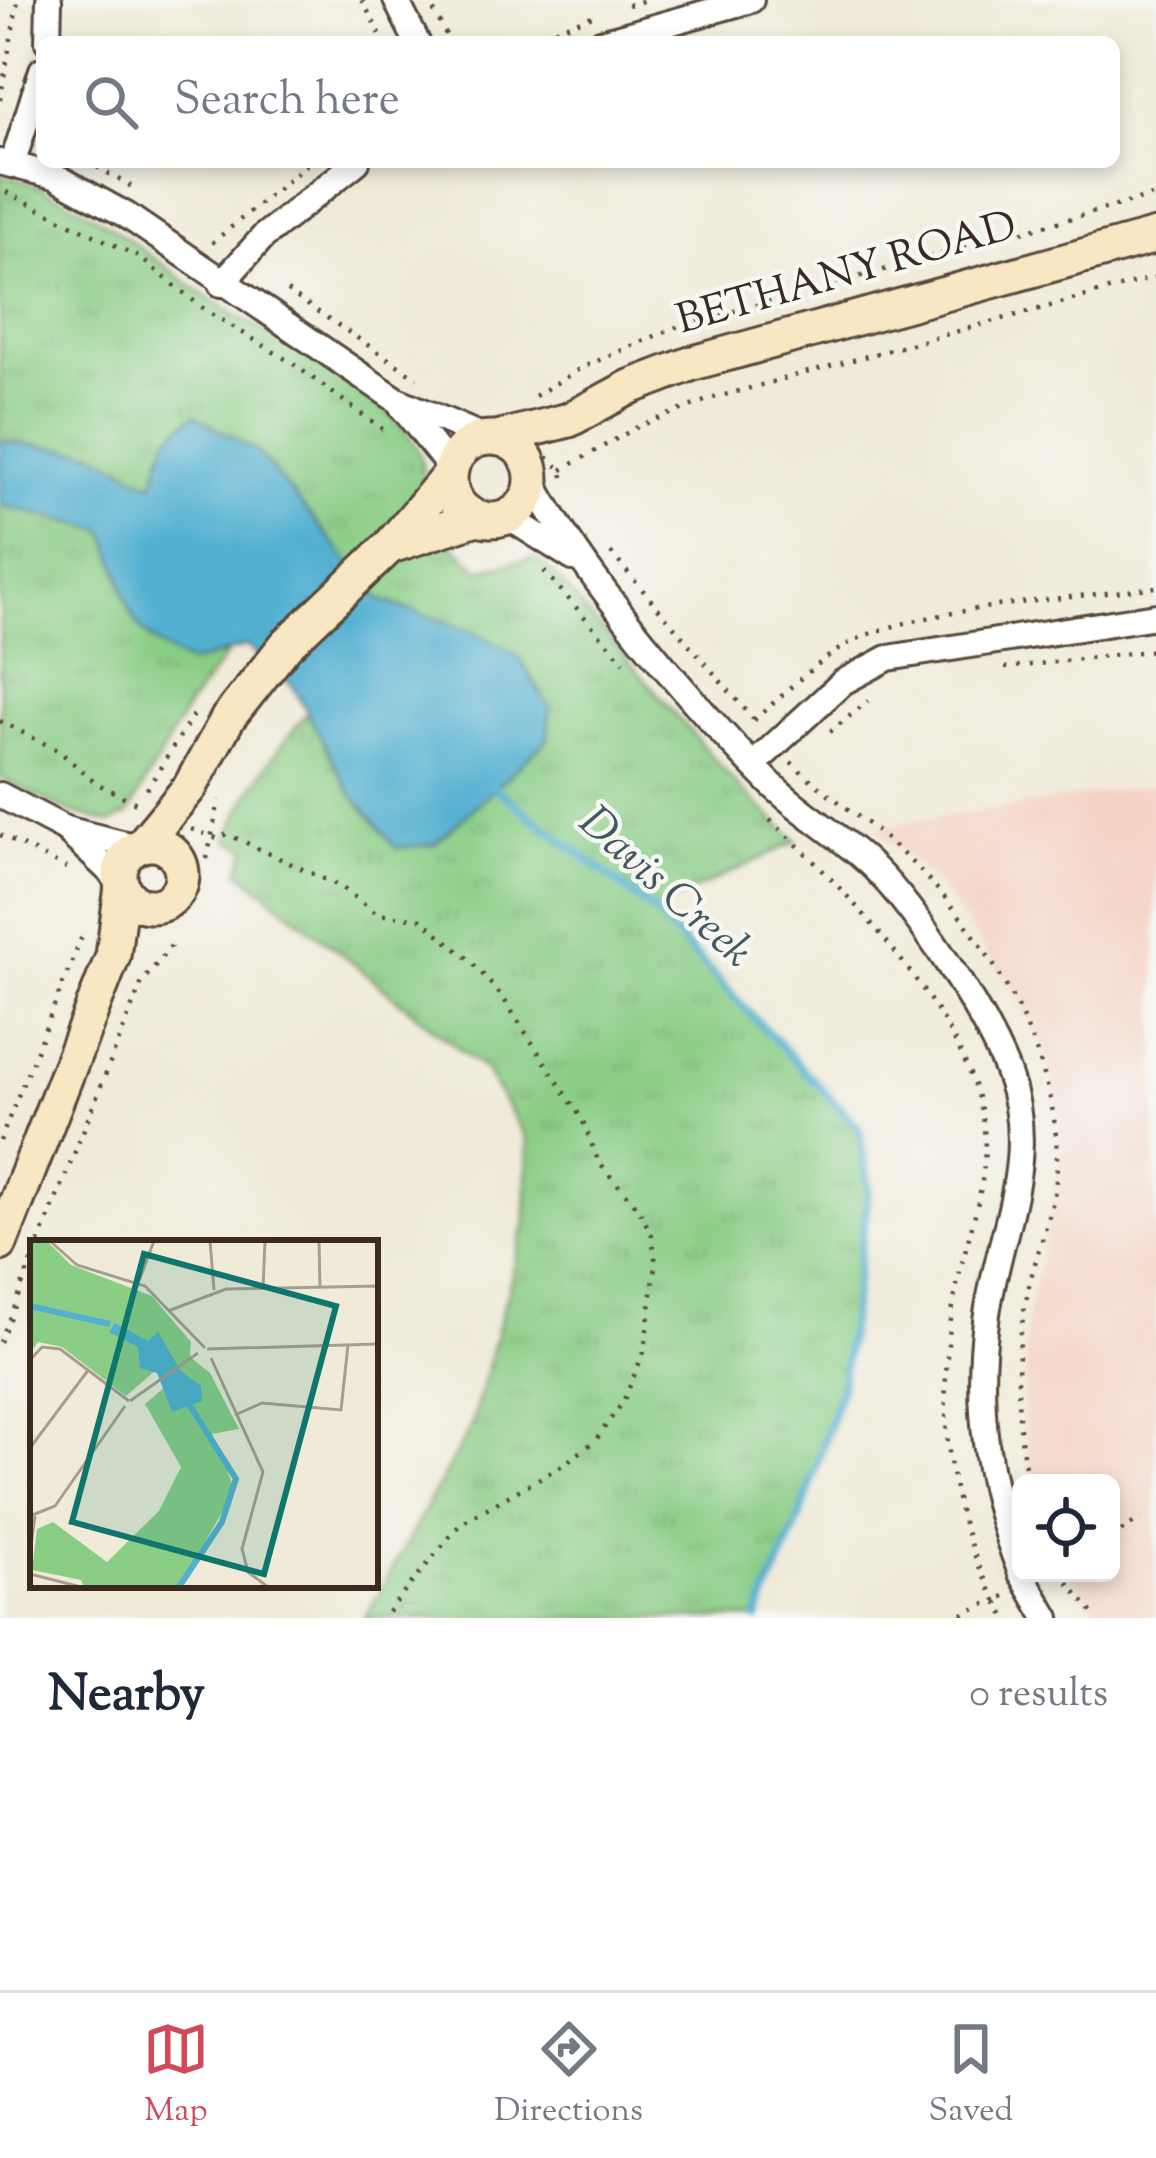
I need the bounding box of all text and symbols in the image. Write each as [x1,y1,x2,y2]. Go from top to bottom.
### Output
search box [36,36,1120,168]
icon: search [78,69,144,135]
text: Search here [174,70,400,135]
street label: BETHANY ROAD [670,198,1024,352]
water label: Davis Creek [562,793,766,985]
inset map [30,1240,378,1588]
map controls [1012,1474,1120,1582]
button: locate [1012,1474,1120,1582]
text: Nearby [48,1660,205,1733]
text: 0 results [969,1668,1108,1724]
tab: Map [143,2016,209,2136]
tab: Directions [494,2016,643,2136]
tab: Saved [929,2016,1013,2136]

